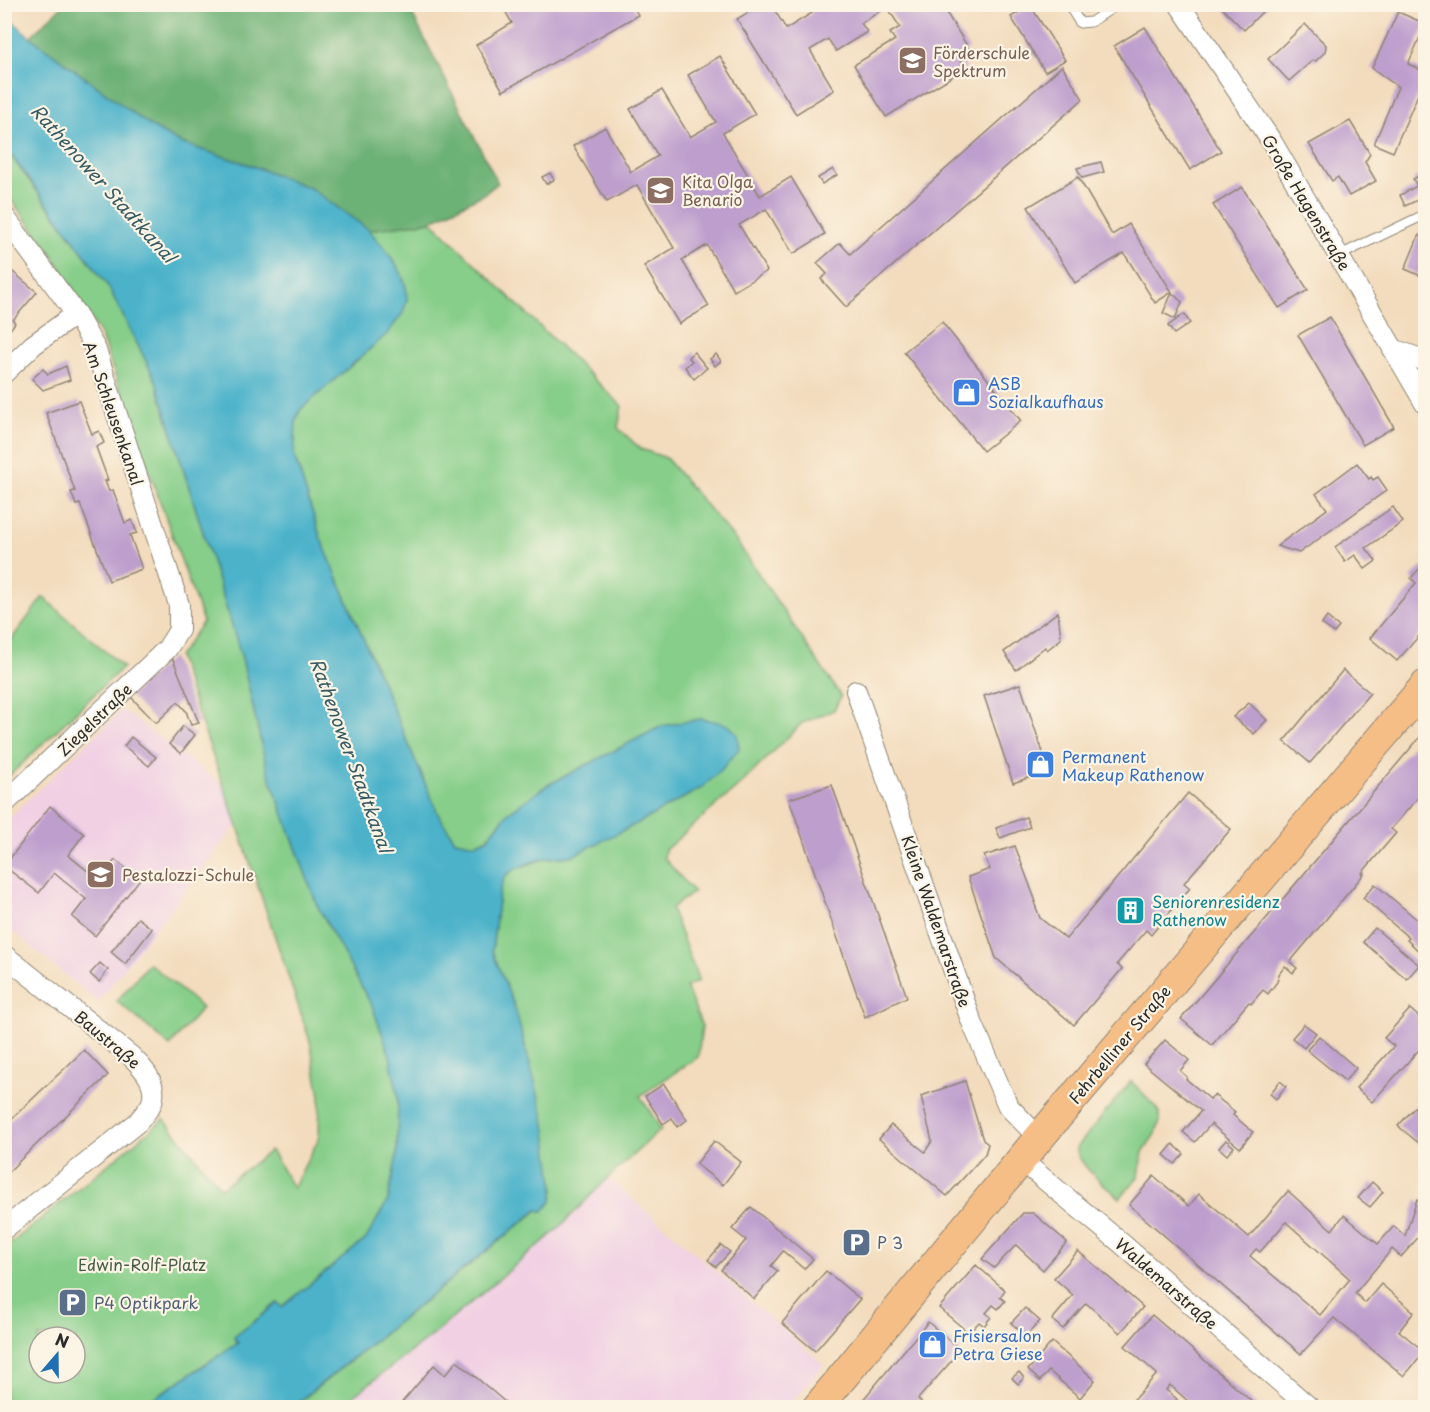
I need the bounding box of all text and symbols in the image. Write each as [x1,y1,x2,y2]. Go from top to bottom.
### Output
place label: Förderschule Spektrum [933,40,1030,82]
school or university icon: Förderschule Spektrum [896,45,928,77]
water label: Rathenower Stadtkanal [25,98,185,271]
street label: Große Hagenstraße [1257,130,1357,274]
place label: Kita Olga Benario [682,169,753,211]
school or university icon: Kita Olga Benario [645,174,677,206]
street label: Am Schleusenkanal [78,338,150,488]
place label: ASB Sozialkaufhaus [988,371,1104,413]
shop icon: ASB Sozialkaufhaus [951,376,983,408]
water label: Rathenower Stadtkanal [304,654,401,859]
street label: Ziegelstraße [51,677,137,761]
place label: Permanent Makeup Rathenow [1062,744,1205,786]
shop icon: Permanent Makeup Rathenow [1025,749,1057,781]
street label: Kleine Waldemarstraße [896,832,978,1010]
school or university icon: Pestalozzi-Schule [85,858,117,890]
place label: Pestalozzi-Schule [122,862,254,886]
place label: Seniorenresidenz Rathenow [1152,889,1280,931]
building icon: Seniorenresidenz Rathenow [1115,894,1147,926]
street label: Fehrbelliner Straße [1062,980,1176,1108]
street label: Baustraße [70,1004,146,1074]
parking icon: P 3 [840,1226,872,1258]
place label: P 3 [877,1230,903,1254]
street label: Waldemarstraße [1111,1232,1223,1334]
park label: Edwin-Rolf-Platz [78,1252,206,1276]
parking icon: P4 Optikpark [57,1286,89,1318]
place label: P4 Optikpark [94,1290,199,1314]
place label: Frisiersalon Petra Giese [953,1323,1043,1365]
north arrow [27,1325,87,1385]
text: N [52,1327,73,1353]
shop icon: Frisiersalon Petra Giese [916,1328,948,1360]

